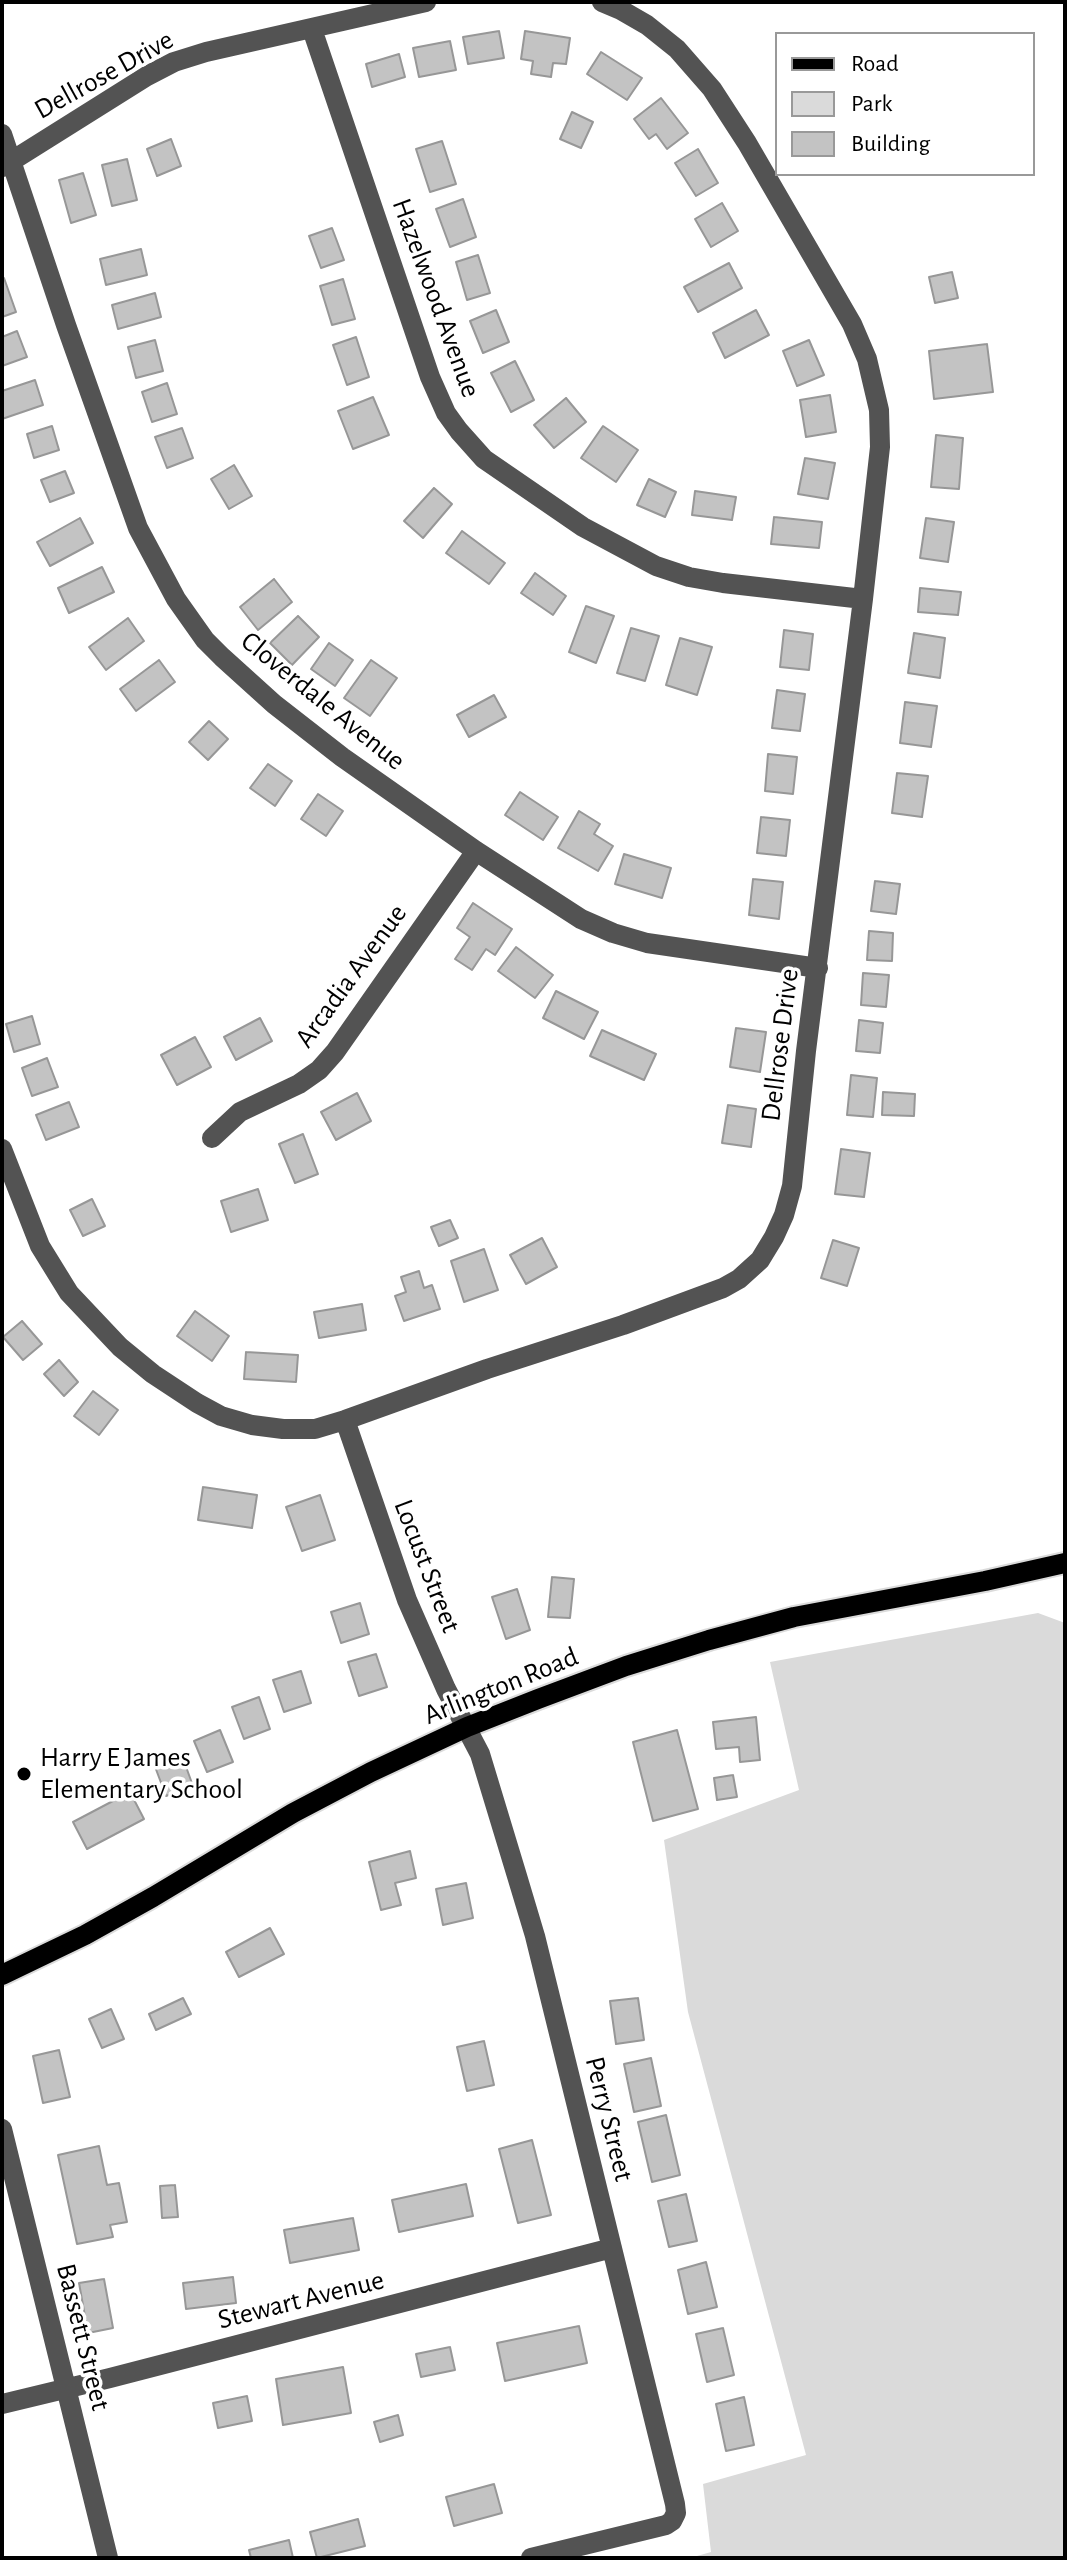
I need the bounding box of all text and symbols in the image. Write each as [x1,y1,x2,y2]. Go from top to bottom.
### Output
street label: Dellrose Drive [29,23,179,127]
legend [775,32,1035,176]
text: Road [851,52,899,76]
text: Park [851,92,892,116]
text: Building [851,132,930,156]
street label: Hazelwood Avenue [384,194,488,402]
street label: Cloverdale Avenue [234,624,412,778]
street label: Arcadia Avenue [288,898,414,1054]
street label: Dellrose Drive [754,967,806,1123]
street label: Locust Street [386,1495,468,1637]
street label: Arlington Road [419,1640,583,1732]
place label: Harry E James Elementary School [40,1741,243,1807]
marker: Harry E James Elementary School [15,1765,33,1783]
street label: Perry Street [577,2053,641,2185]
street label: Bassett Street [49,2260,117,2414]
street label: Stewart Avenue [214,2263,388,2337]

